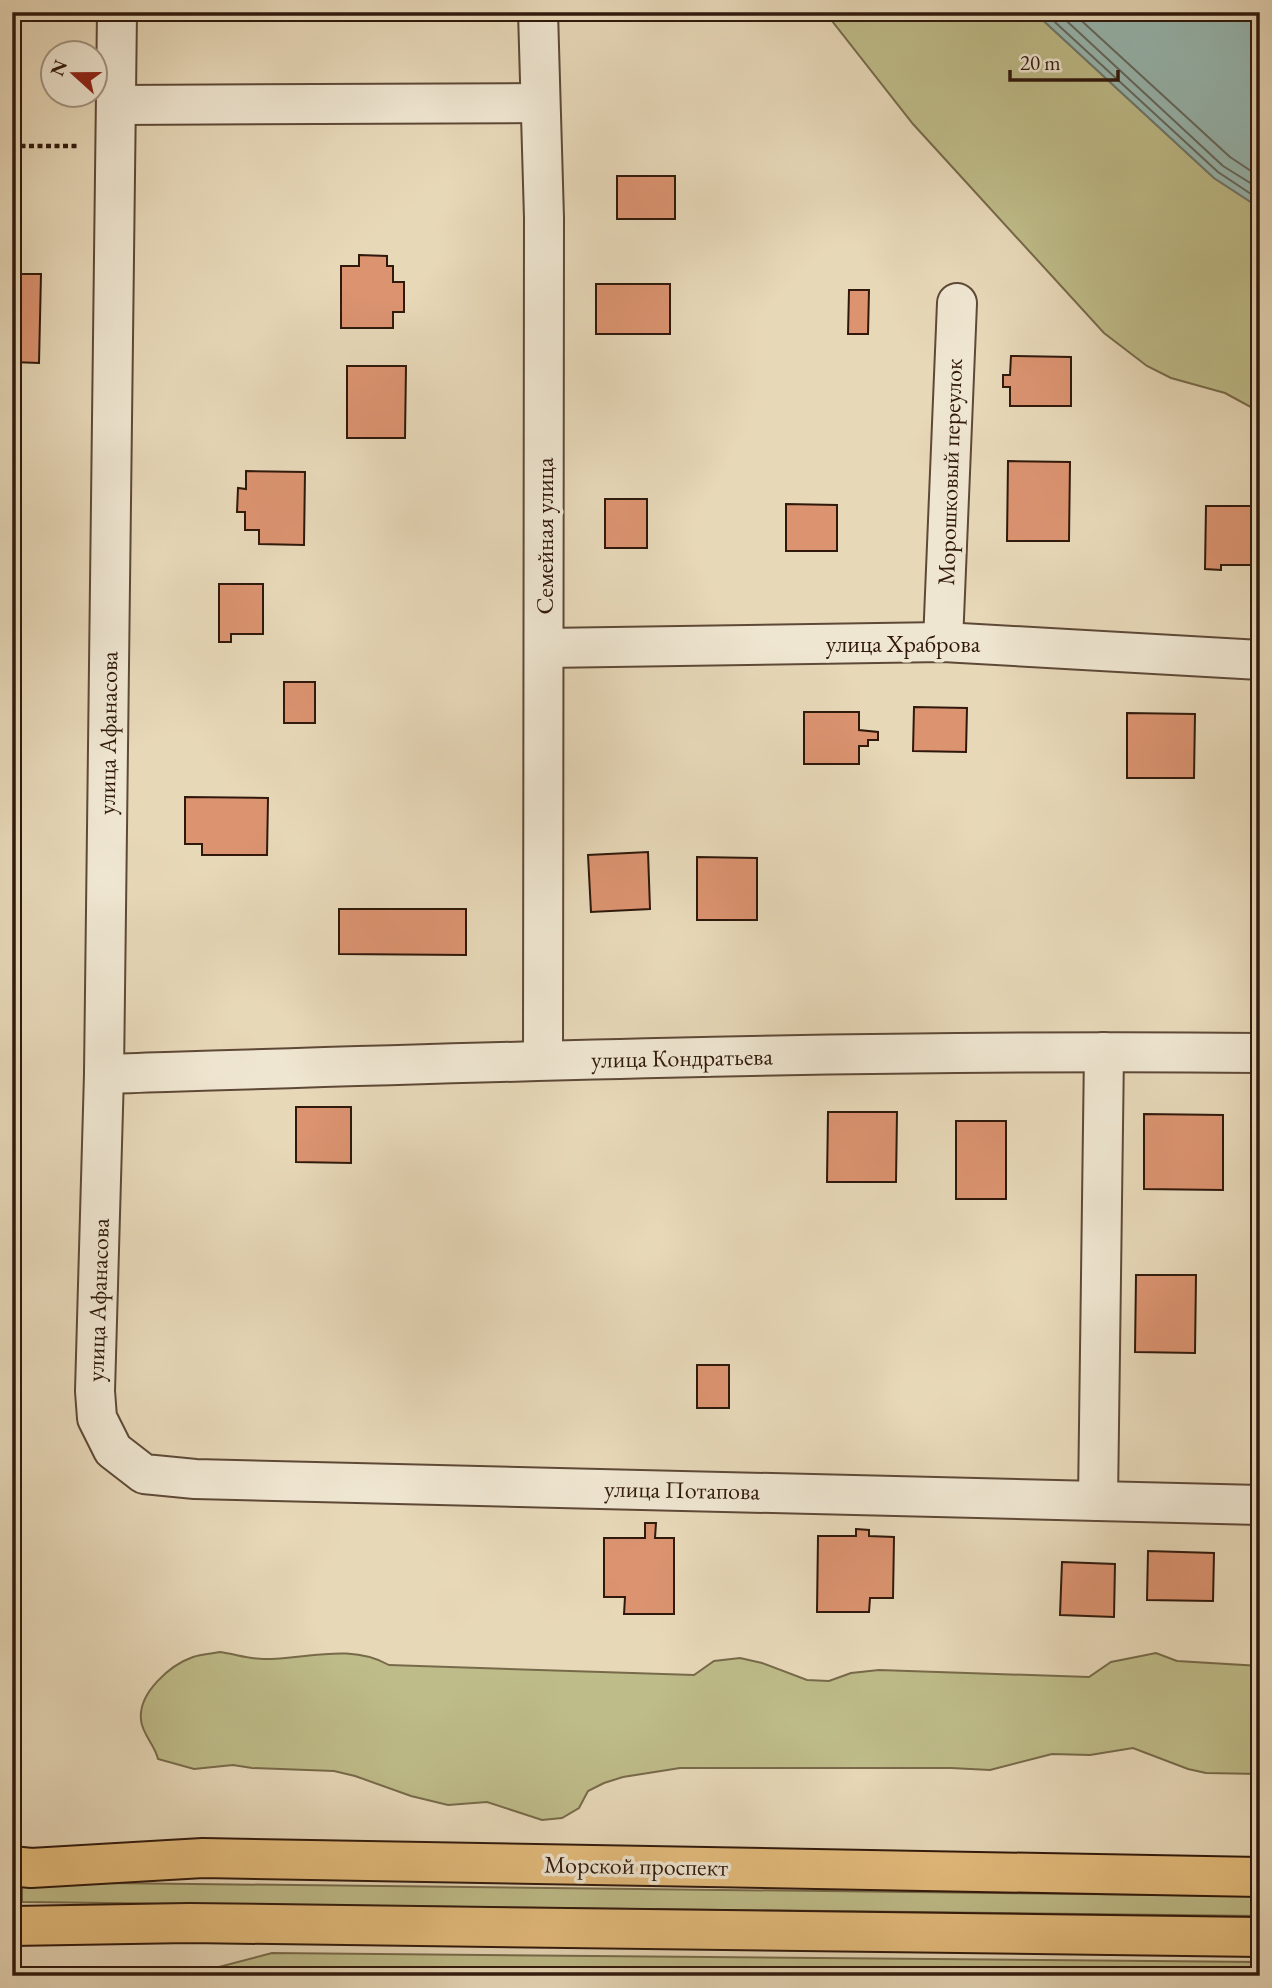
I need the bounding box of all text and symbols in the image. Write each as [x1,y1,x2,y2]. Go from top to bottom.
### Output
north arrow [38,38,108,108]
scale bar [1010,38,1118,82]
text: 20 m [1020,49,1061,76]
text: N [44,56,73,80]
street label: Морошковый переулок [930,357,969,586]
street label: Семейная улица [529,457,560,615]
street label: улица Храброва [826,628,981,659]
street label: улица Афанасова [91,651,124,815]
street label: улица Кондратьева [591,1040,774,1075]
street label: улица Афанасова [79,1217,116,1382]
street label: улица Потапова [604,1473,761,1506]
street label: Морской проспект [544,1848,728,1883]

